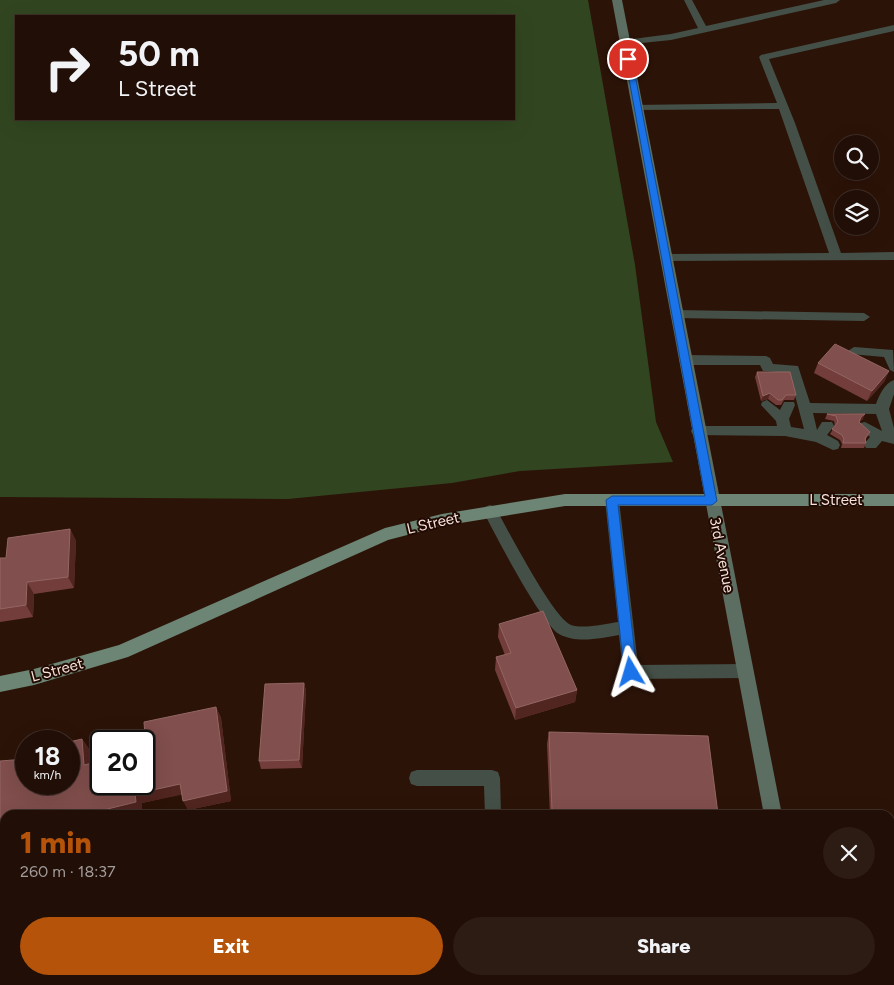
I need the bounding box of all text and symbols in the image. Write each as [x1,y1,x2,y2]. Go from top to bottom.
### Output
text: 50 m [118,33,200,75]
icon: right [35,35,100,100]
pin [607,38,649,80]
icon: arrive [614,45,642,73]
text: L Street [118,75,196,102]
map controls [834,135,879,235]
button: search [834,135,879,180]
button: layers [834,190,879,235]
street label: L Street [809,491,863,509]
street label: L Street [405,508,461,538]
street label: 3rd Avenue [706,516,738,594]
position arrow [604,645,656,697]
street label: L Street [29,654,85,686]
speed limit sign: 20 [90,730,155,795]
text: 18 [35,741,60,771]
text: km/h [34,768,61,782]
text: 1 min [20,824,92,861]
button: close [823,827,875,879]
text: 260 m · 18:37 [20,862,116,881]
button: Exit [20,917,443,975]
button: Share [453,917,875,975]

